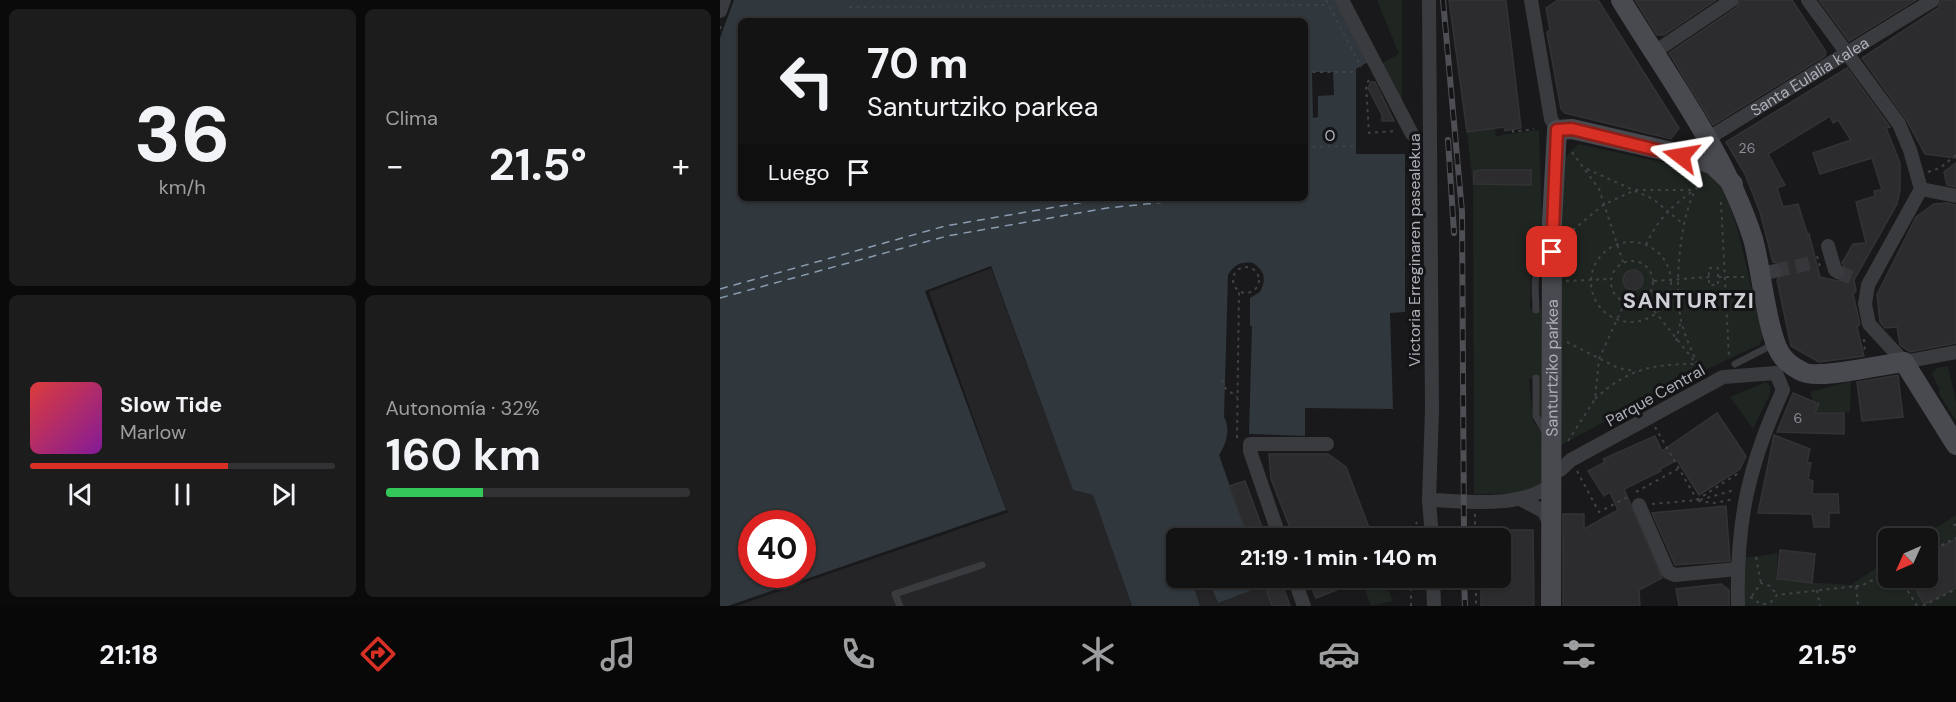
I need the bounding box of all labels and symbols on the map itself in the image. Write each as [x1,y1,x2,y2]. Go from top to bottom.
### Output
street label: Santa Eulalia kalea [1746,32,1873,121]
position arrow [1649,124,1713,188]
street label: 0 [1325,125,1336,146]
street label: Victoria Erreginaren pasealekua [1404,133,1425,367]
house number: 26 [1739,139,1755,157]
pin [1526,226,1577,277]
district label: SANTURTZI [1623,286,1755,315]
street label: Santurtziko parkea [1541,299,1563,437]
street label: Parque Central [1602,360,1708,431]
house number: 6 [1794,409,1802,427]
speed limit sign: 40 [738,510,816,588]
north arrow [1878,528,1938,588]

